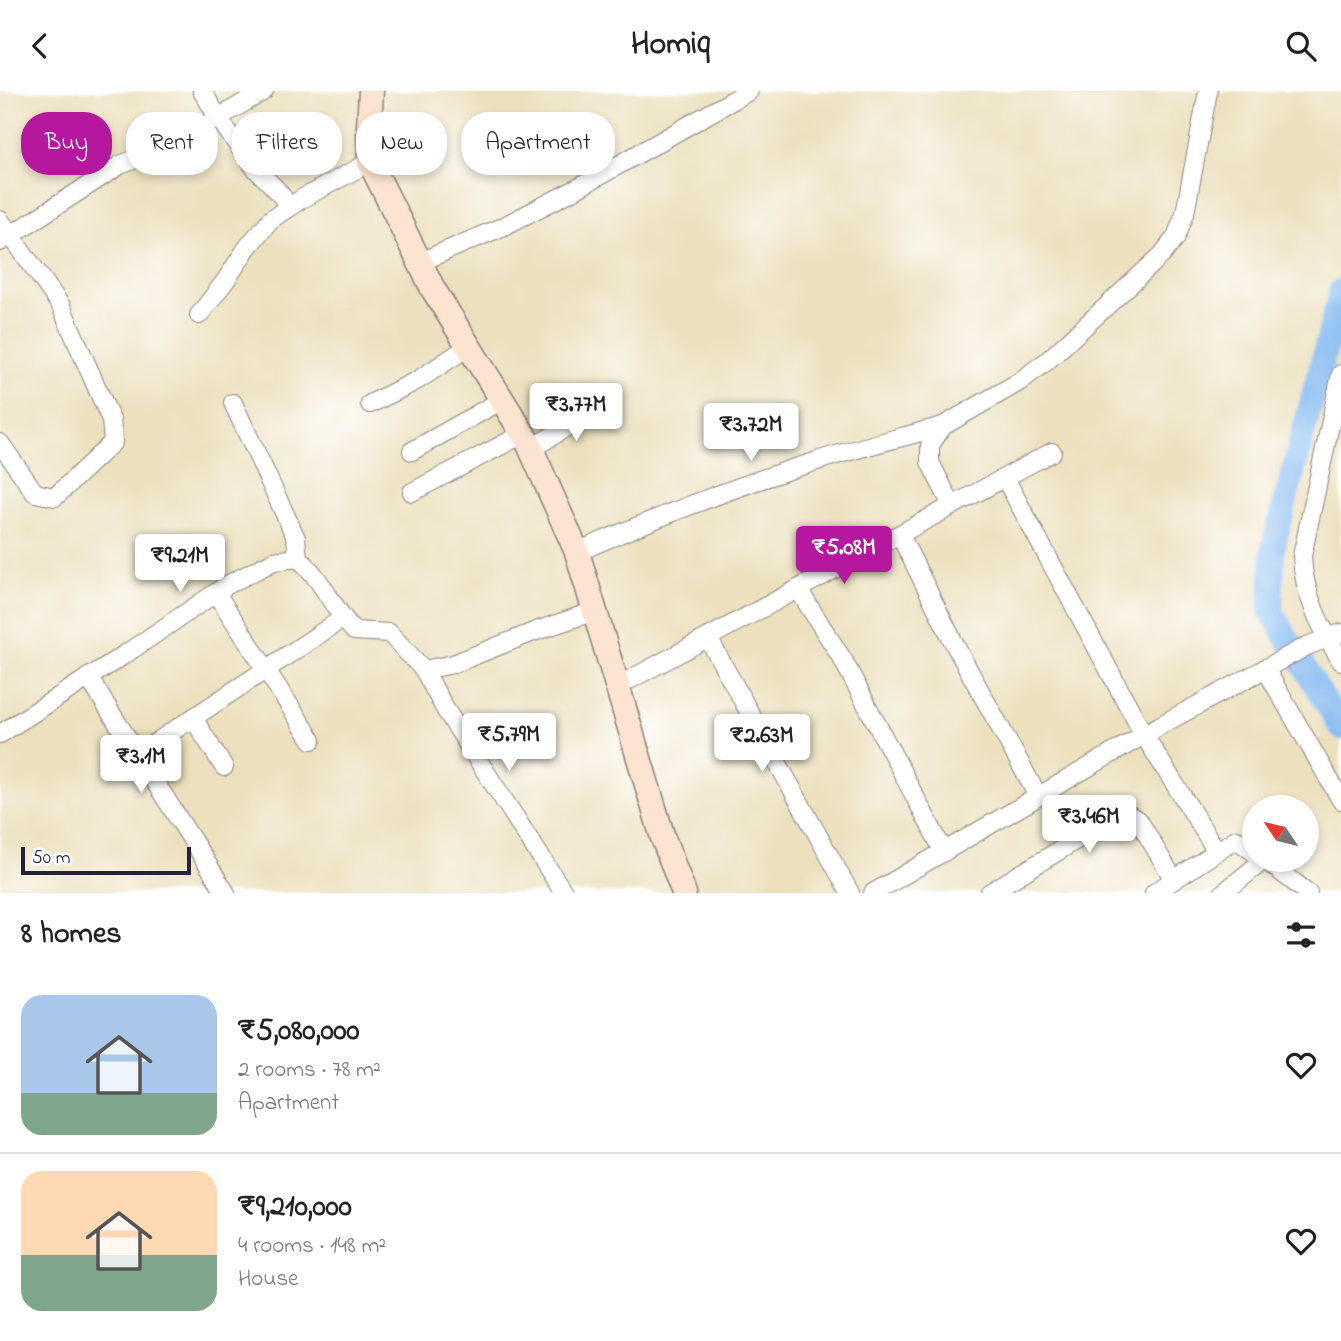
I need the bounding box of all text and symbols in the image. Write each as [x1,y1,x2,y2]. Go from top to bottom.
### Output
text: Homiq [631,22,710,69]
icon: back [21,27,59,65]
icon: search [1282,27,1320,65]
chip: Buy [21,112,112,175]
chip: Rent [126,112,218,175]
chip: Filters [232,112,342,175]
chip: New [356,112,447,175]
chip: Apartment [461,112,615,175]
pin: ₹3.77M [519,383,633,443]
text: ₹3.77M [546,389,606,422]
pin: ₹3.72M [694,403,808,463]
text: ₹3.72M [720,409,782,442]
pin: ₹5.08M [787,526,901,586]
text: ₹5.08M [812,532,876,565]
pin: ₹9.21M [123,535,237,594]
text: ₹9.21M [151,540,209,573]
pin: ₹5.79M [452,713,566,773]
pin: ₹2.63M [705,715,819,774]
text: ₹5.79M [478,719,540,752]
text: ₹2.63M [730,720,794,753]
pin: ₹3.1M [92,735,190,795]
text: ₹3.1M [116,741,166,774]
pin: ₹3.46M [1032,795,1146,855]
north arrow [1242,795,1320,871]
map controls [1242,795,1319,872]
text: ₹3.46M [1058,801,1120,834]
scale bar [21,844,191,876]
text: 50 m [32,845,71,872]
text: 8 homes [21,913,122,957]
icon: filters [1282,916,1320,954]
text: ₹5,080,000 [238,1010,360,1054]
icon: home [77,1023,161,1107]
icon: heart [1282,1046,1320,1084]
text: 2 rooms · 78 m² [238,1054,381,1087]
text: Apartment [238,1087,339,1120]
text: ₹9,210,000 [238,1186,352,1230]
icon: home [77,1199,161,1283]
icon: heart [1282,1222,1320,1260]
text: 4 rooms · 148 m² [238,1230,386,1263]
text: House [238,1263,298,1296]

